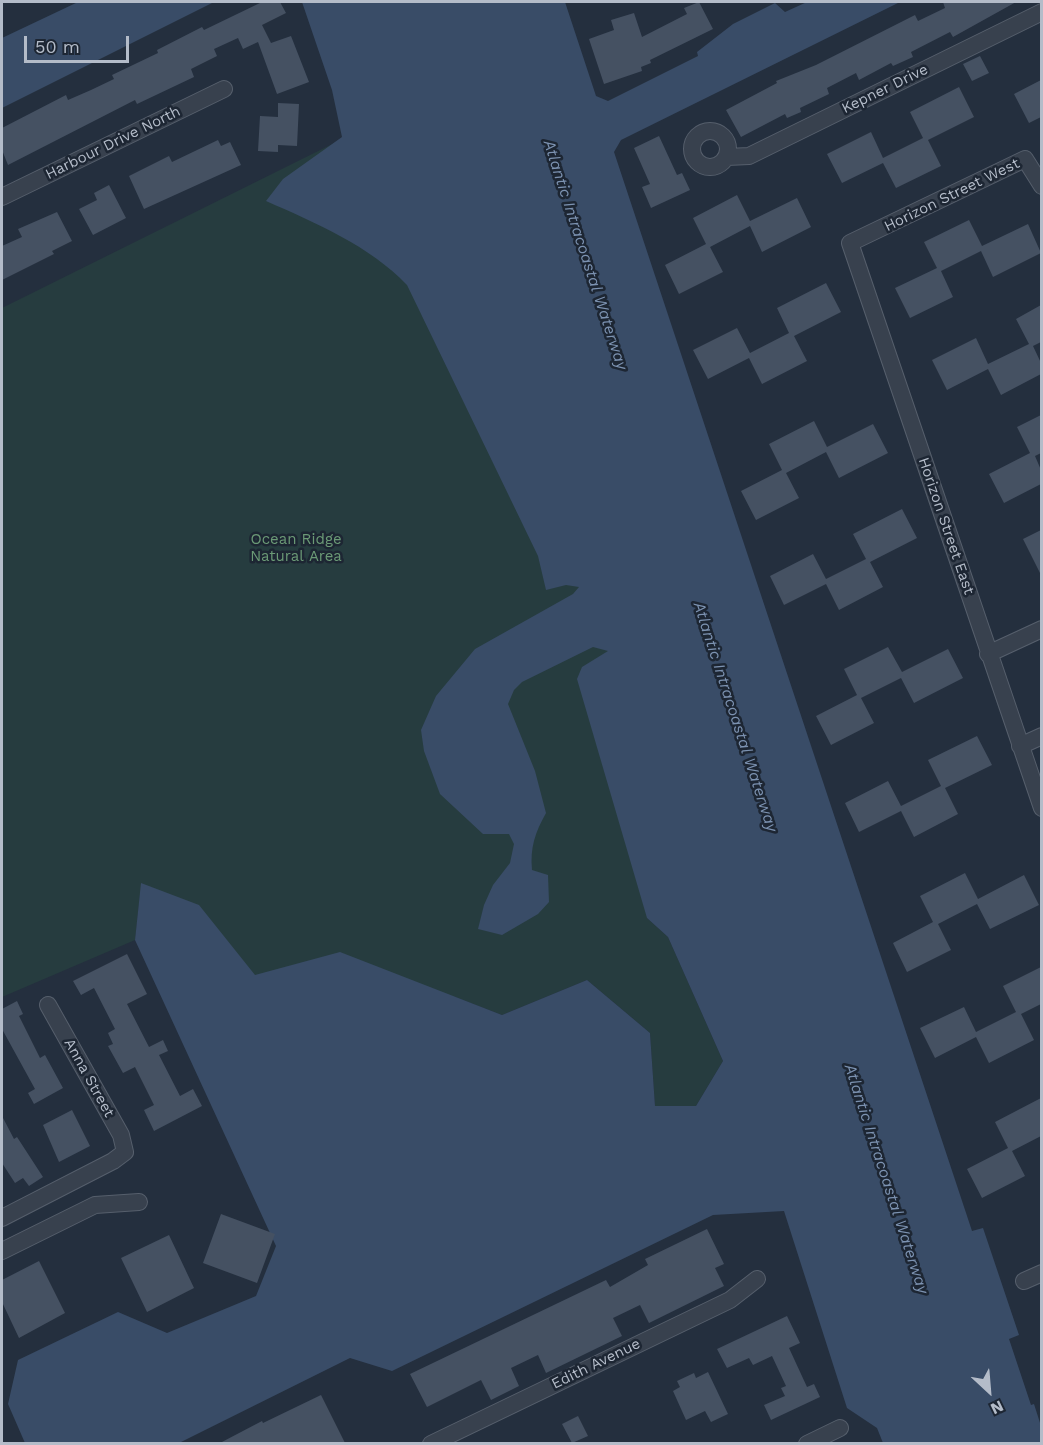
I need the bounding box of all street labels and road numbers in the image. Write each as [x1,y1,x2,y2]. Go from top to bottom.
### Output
street label: Kepner Drive [839,60,931,118]
street label: Harbour Drive North [43,102,183,184]
street label: Horizon Street West [881,154,1023,236]
street label: Horizon Street East [914,455,978,597]
street label: Anna Street [60,1035,118,1121]
street label: Edith Avenue [549,1335,643,1393]

